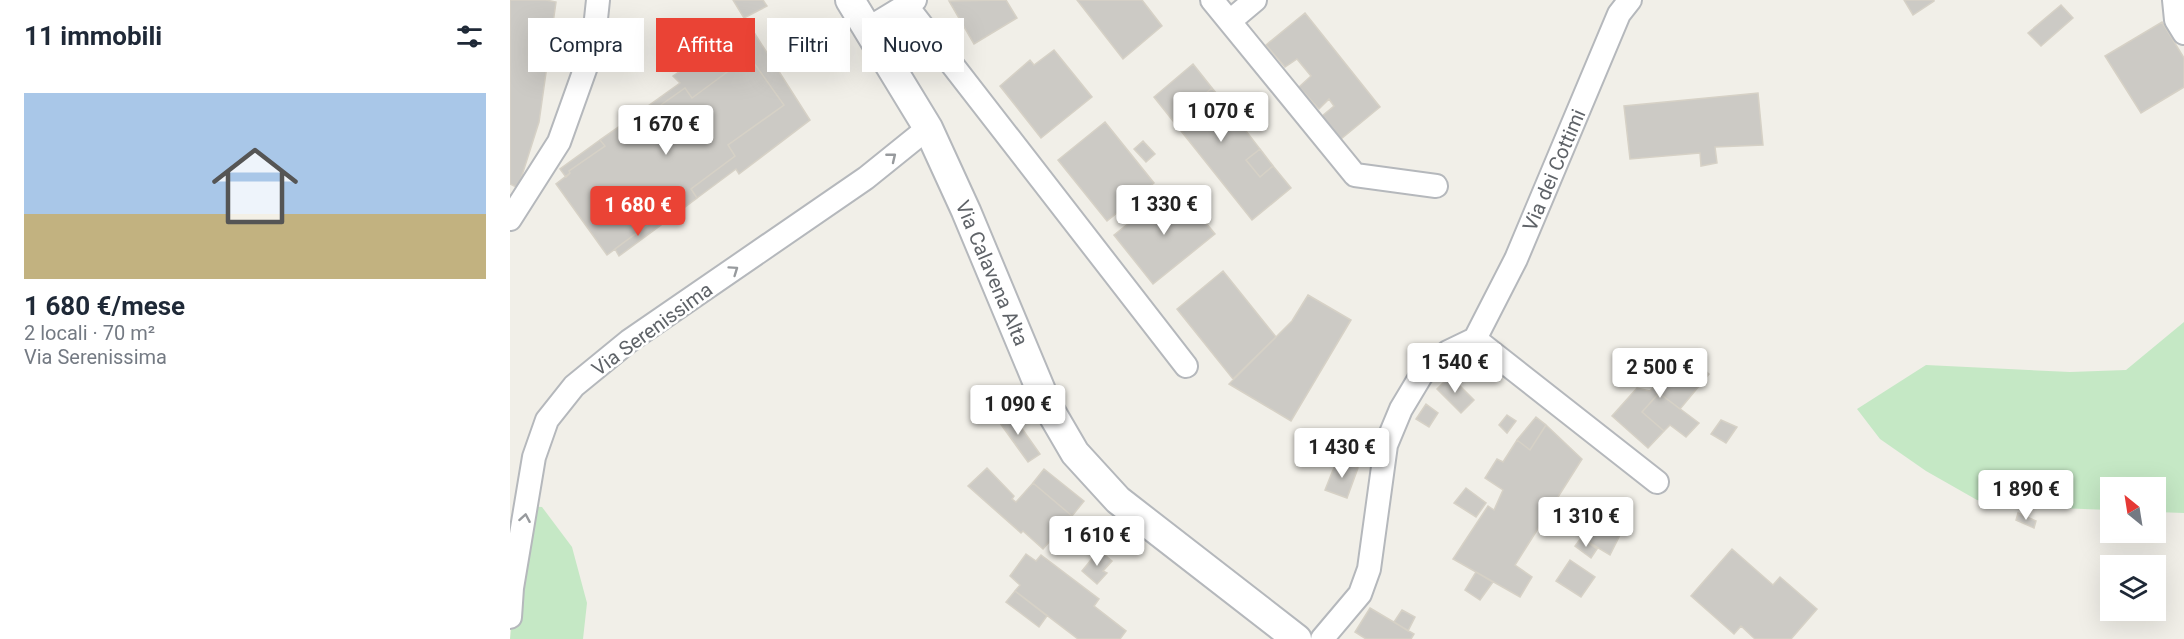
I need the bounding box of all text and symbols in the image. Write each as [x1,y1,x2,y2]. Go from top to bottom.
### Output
chip: Compra [528,18,644,72]
chip: Affitta [656,18,755,72]
chip: Filtri [767,18,850,72]
chip: Nuovo [862,18,964,72]
icon: filters [453,20,486,53]
text: 11 immobili [24,21,162,51]
pin: 1 070 € [1166,92,1276,143]
text: 1 070 € [1187,99,1255,123]
pin: 1 670 € [611,105,721,156]
street label: Via dei Cottimi [1518,106,1590,234]
text: 1 670 € [632,112,700,136]
icon: home [201,132,309,240]
one-way arrow [885,153,896,164]
pin: 1 330 € [1109,185,1219,236]
pin: 1 680 € [583,186,693,237]
text: 1 330 € [1130,192,1198,216]
text: 1 680 € [604,193,672,217]
street label: Via Calavena Alta [951,197,1033,349]
one-way arrow [727,266,738,277]
street label: Via Serenissima [587,277,717,381]
text: 1 680 €/mese [24,291,185,321]
text: 2 locali · 70 m² [24,321,155,345]
pin: 1 540 € [1400,343,1510,394]
text: Via Serenissima [24,345,167,369]
pin: 2 500 € [1605,348,1715,399]
text: 1 540 € [1421,350,1489,374]
text: 2 500 € [1626,355,1694,379]
pin: 1 090 € [963,385,1073,436]
text: 1 090 € [984,392,1052,416]
pin: 1 430 € [1287,428,1397,479]
text: 1 430 € [1308,435,1376,459]
pin: 1 890 € [1971,470,2081,521]
text: 1 890 € [1992,477,2060,501]
north arrow [2100,477,2166,543]
map controls [2100,477,2166,621]
pin: 1 310 € [1531,497,1641,548]
text: 1 310 € [1552,504,1620,528]
one-way arrow [518,513,531,523]
pin: 1 610 € [1042,516,1152,567]
text: 1 610 € [1063,523,1131,547]
button: layers [2100,555,2166,621]

